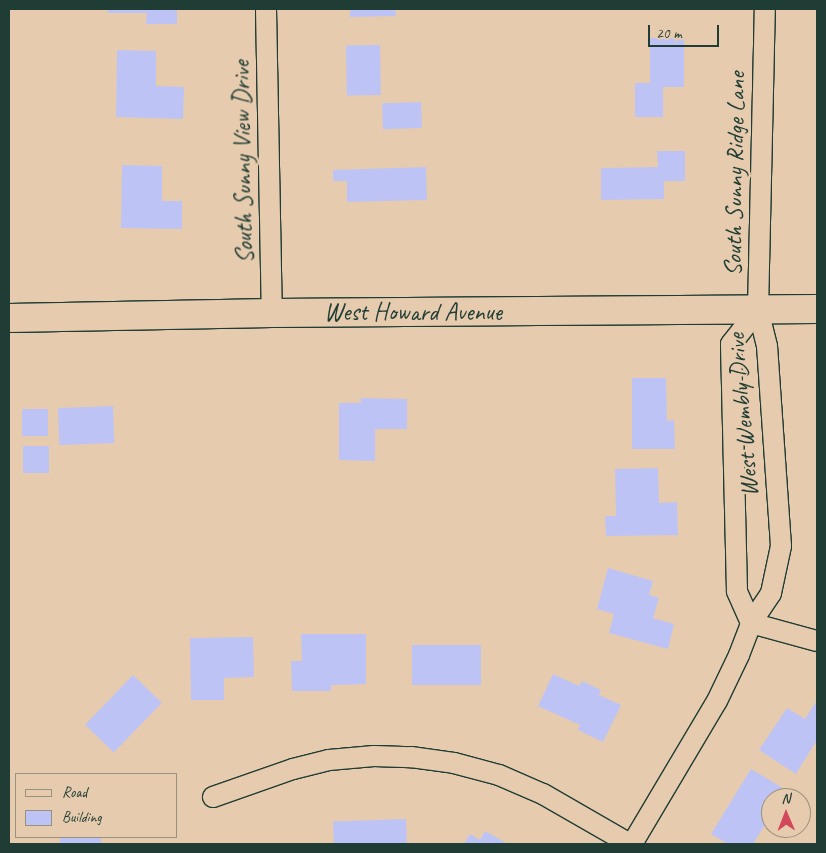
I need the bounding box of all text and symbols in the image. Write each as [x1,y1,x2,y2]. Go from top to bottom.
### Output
scale bar [651,15,722,47]
text: 20 m [656,24,682,43]
street label: South Sunny View Drive [226,60,260,264]
street label: South Sunny Ridge Lane [718,71,752,277]
street label: West Howard Avenue [324,297,502,327]
street label: West Wembly Drive [721,332,765,498]
legend [15,773,178,838]
text: Road [62,783,87,802]
north arrow [761,788,811,838]
text: N [781,790,790,807]
text: Building [62,808,101,827]

